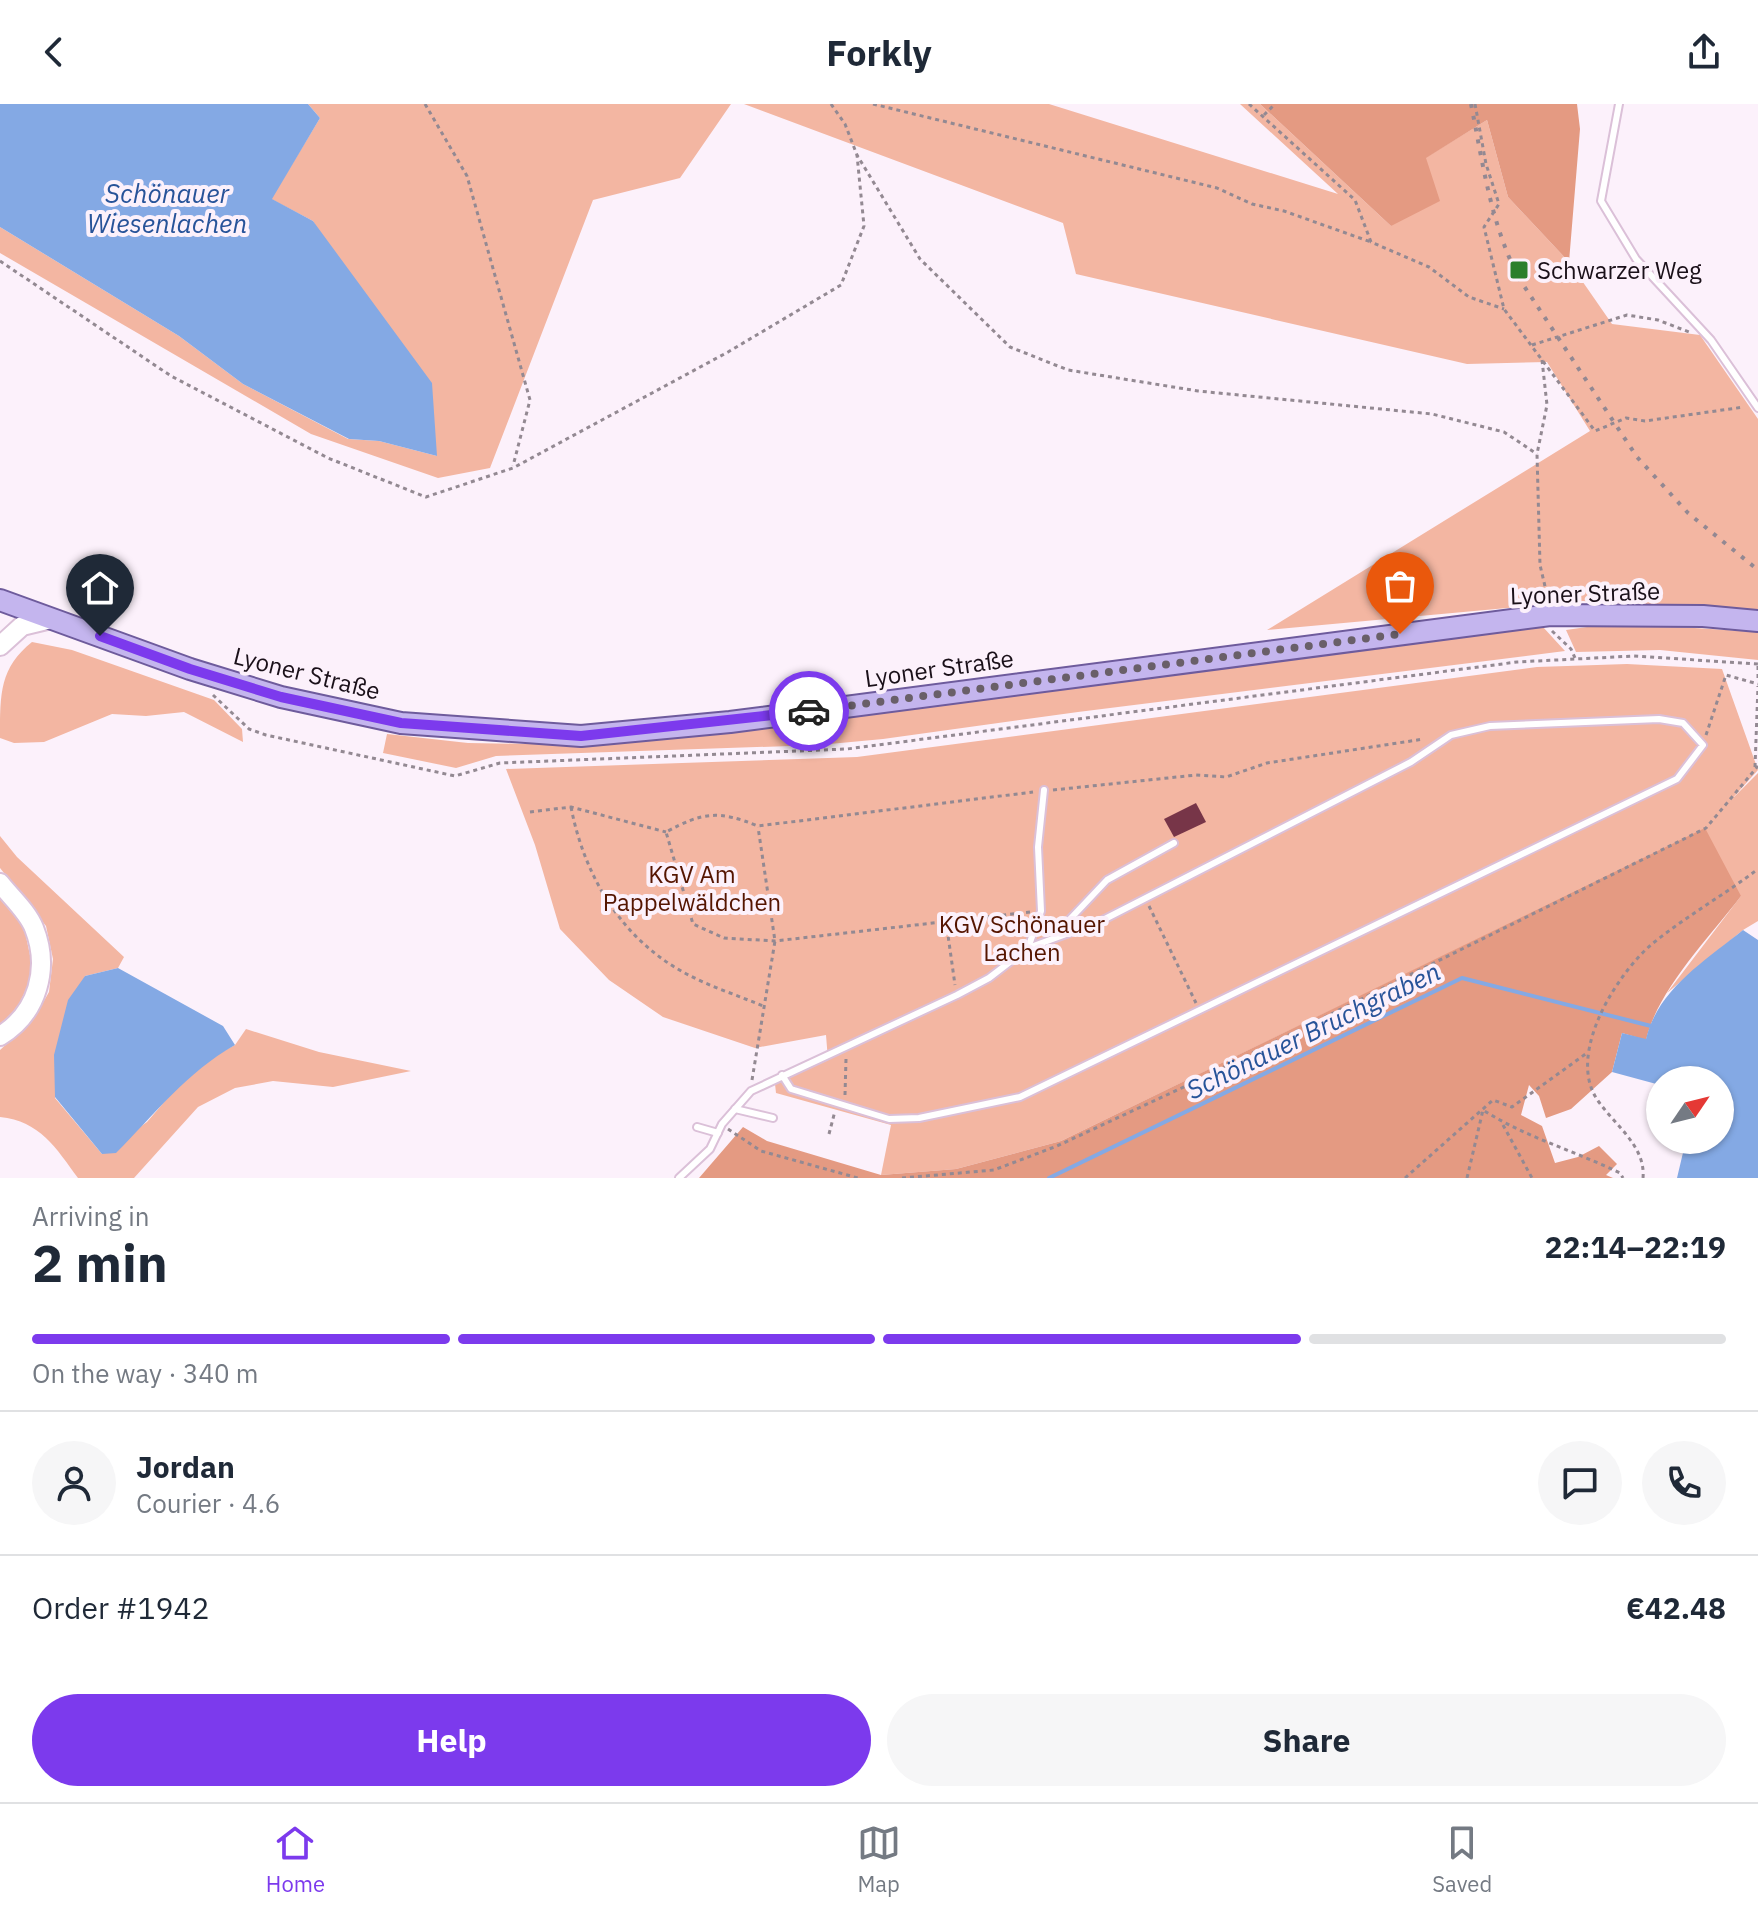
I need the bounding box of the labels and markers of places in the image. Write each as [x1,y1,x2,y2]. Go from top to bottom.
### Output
place label: Schwarzer Weg [1537,254,1702,286]
marker: Schwarzer Weg [1508,259,1530,281]
pin [1366,552,1434,634]
pin [66,554,134,636]

